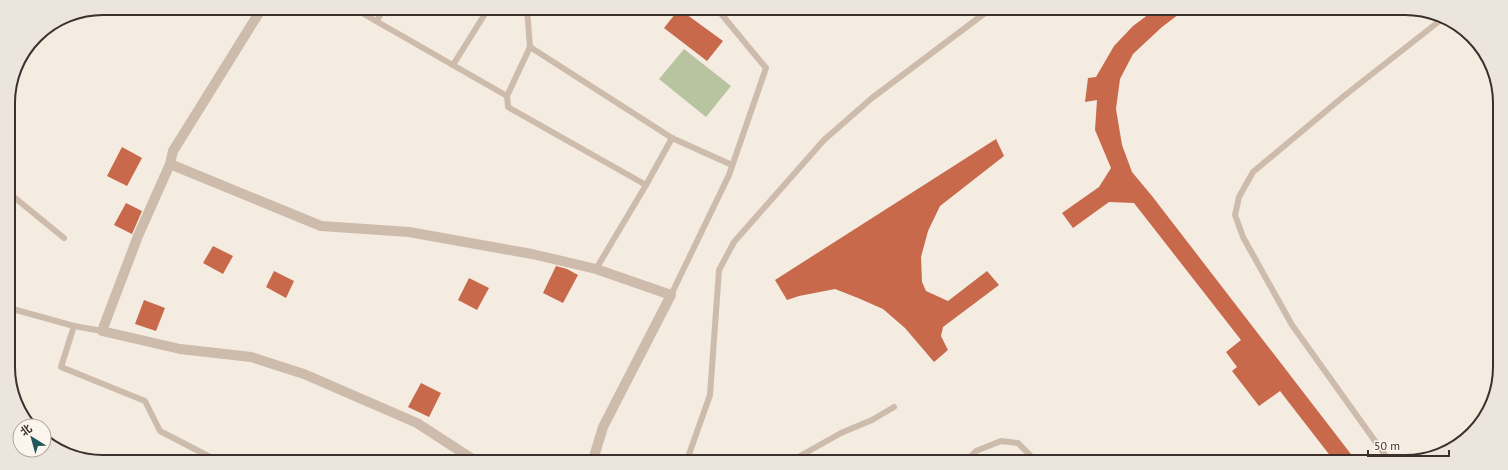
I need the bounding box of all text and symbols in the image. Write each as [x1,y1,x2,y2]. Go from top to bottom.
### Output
north arrow [12,418,52,458]
text: 北 [17,421,35,439]
scale bar [1368,432,1449,458]
text: 50 m [1374,438,1400,453]

